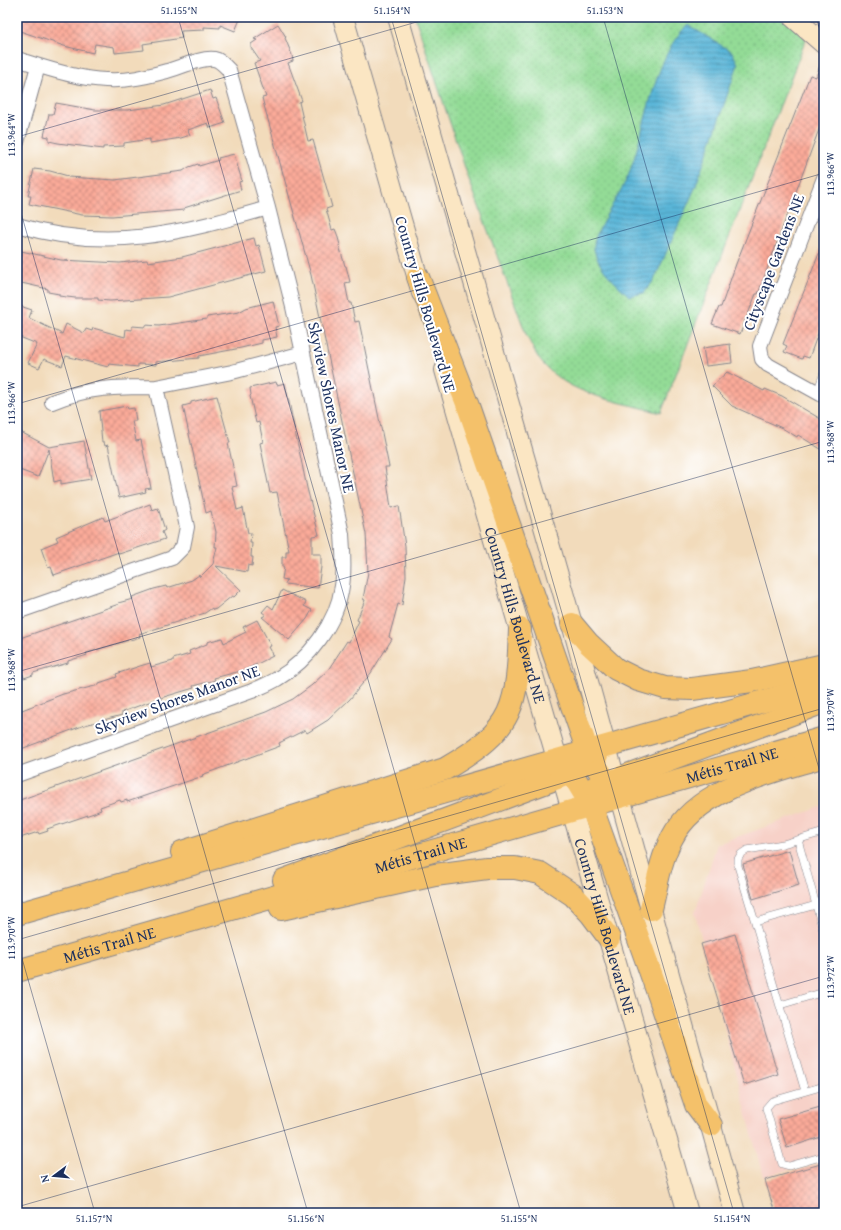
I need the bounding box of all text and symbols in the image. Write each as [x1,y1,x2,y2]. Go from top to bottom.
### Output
text: 51.155°N [161,3,198,18]
text: 51.154°N [374,3,411,18]
text: 51.153°N [587,3,624,18]
text: 113.964°W [4,113,19,157]
text: 113.966°W [823,152,838,196]
street label: Cityscape Gardens NE [736,190,810,334]
street label: Country Hills Boulevard NE [389,213,463,395]
street label: Skyview Shores Manor NE [302,319,362,495]
text: 113.966°W [4,381,19,425]
text: 113.968°W [823,420,838,464]
street label: Country Hills Boulevard NE [479,524,552,706]
text: 113.968°W [4,648,19,692]
street label: Skyview Shores Manor NE [91,658,263,740]
text: 113.970°W [823,688,838,732]
street label: Métis Trail NE [683,740,781,789]
street label: Métis Trail NE [372,830,469,879]
street label: Country Hills Boulevard NE [569,835,642,1017]
text: 113.970°W [4,916,19,960]
street label: Métis Trail NE [60,920,158,969]
text: 113.972°W [823,955,838,999]
north arrow [34,1156,74,1196]
text: N [36,1172,53,1184]
text: 51.157°N [76,1211,113,1226]
text: 51.156°N [288,1211,325,1226]
text: 51.155°N [501,1211,538,1226]
text: 51.154°N [714,1211,751,1226]

